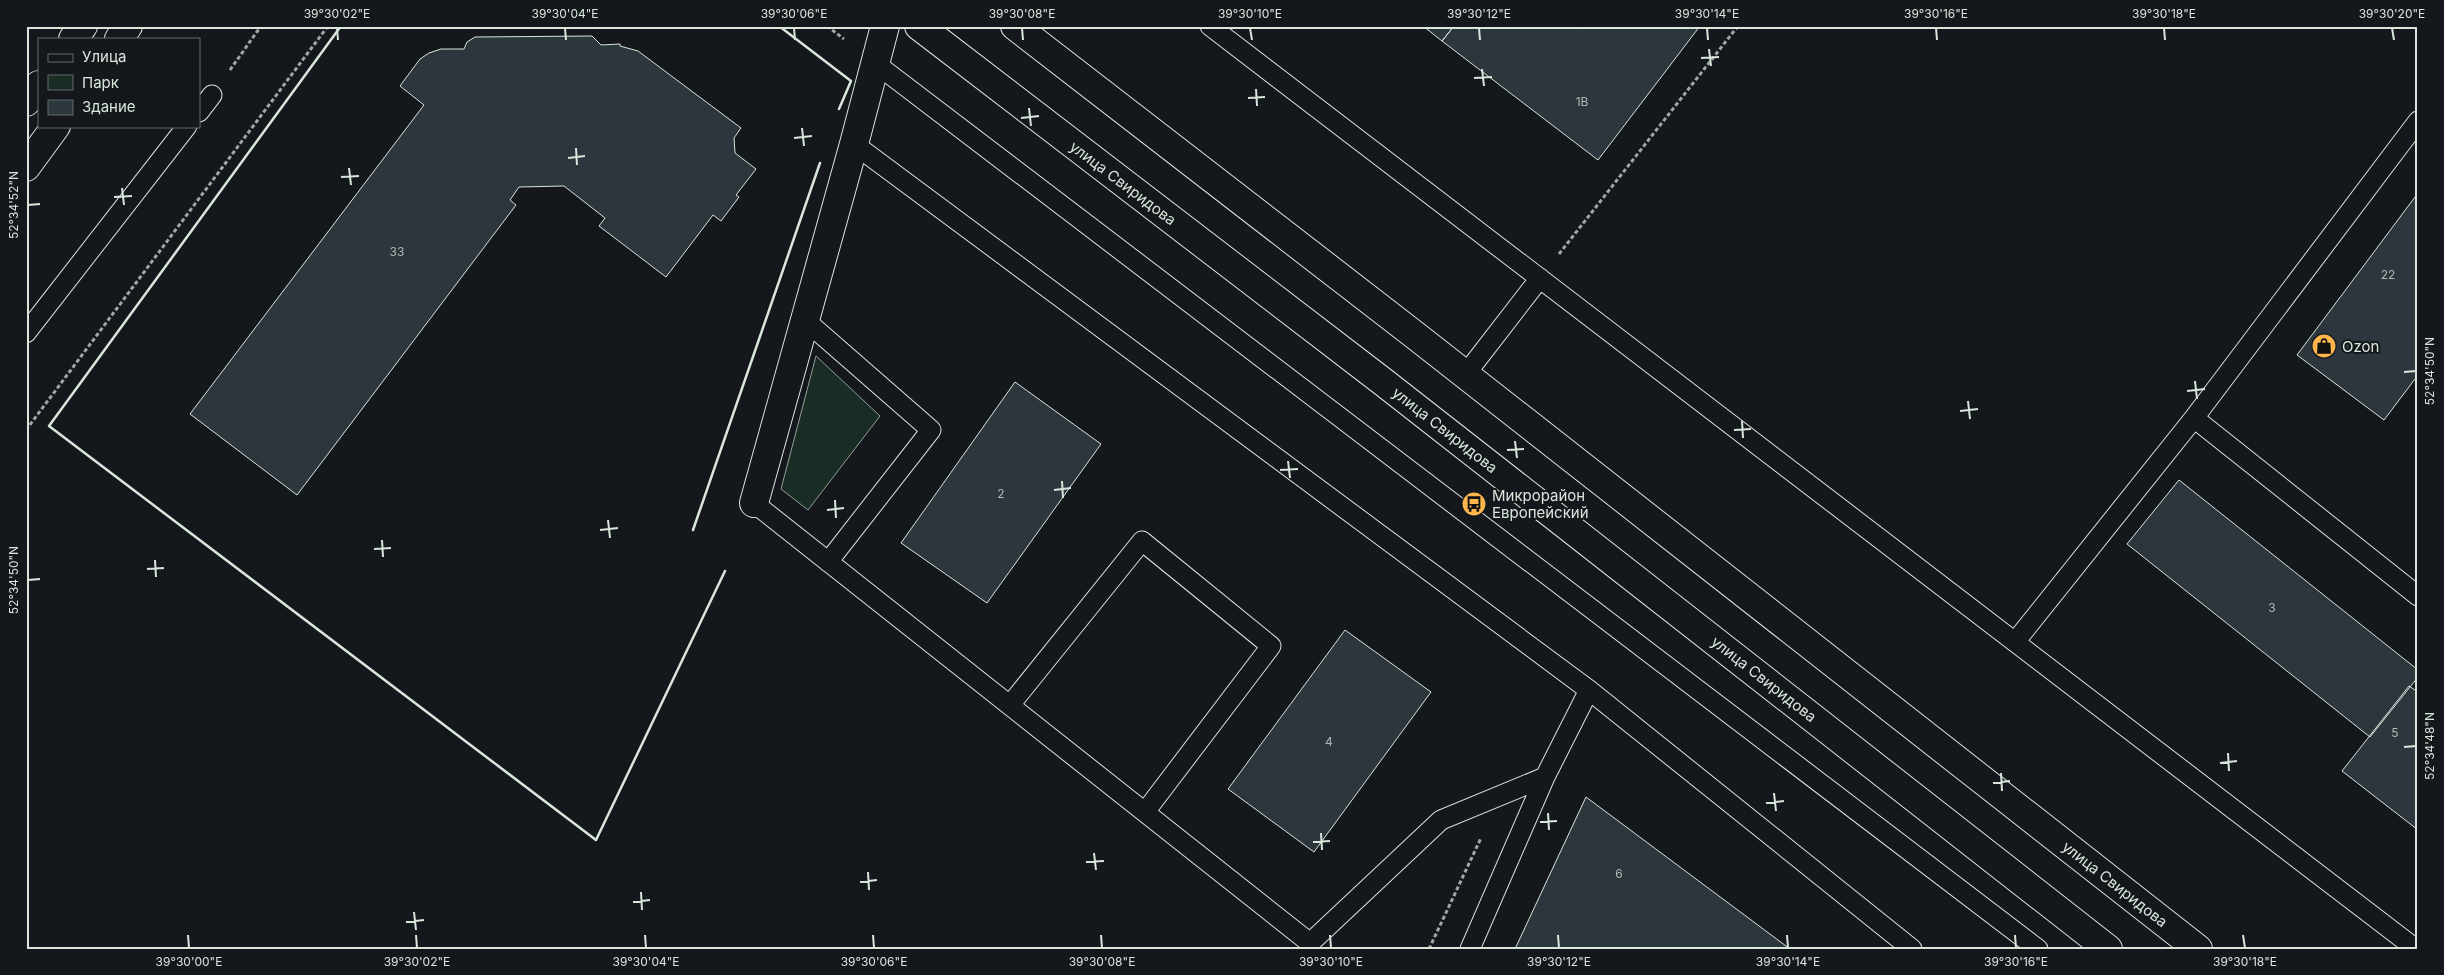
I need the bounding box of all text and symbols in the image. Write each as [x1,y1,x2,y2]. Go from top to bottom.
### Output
text: 39°30'02"E [304,6,370,21]
text: 39°30'04"E [531,6,599,21]
text: 39°30'06"E [761,6,827,21]
text: 39°30'08"E [989,6,1055,21]
text: 39°30'10"E [1218,6,1282,21]
text: 39°30'12"E [1447,6,1511,21]
text: 39°30'14"E [1675,6,1739,21]
text: 39°30'16"E [1904,6,1968,21]
text: 39°30'18"E [2132,6,2196,21]
text: 39°30'20"E [2359,6,2425,21]
legend [38,38,200,128]
text: Улица [82,47,126,66]
text: Парк [82,73,119,92]
house number: 1В [1576,94,1589,109]
text: Здание [82,97,136,116]
street label: улица Свиридова [1066,137,1180,229]
text: 52°34'52"N [6,171,21,239]
house number: 33 [390,244,404,259]
house number: 22 [2381,267,2395,282]
shop icon: Ozon [2311,333,2337,359]
place label: Ozon [2342,337,2379,356]
text: 52°34'50"N [2422,337,2437,405]
street label: улица Свиридова [1389,383,1501,477]
house number: 2 [997,486,1005,501]
place label: Микрорайон Европейский [1492,486,1589,522]
bus stop icon: Микрорайон Европейский [1461,491,1487,517]
text: 52°34'50"N [6,546,21,614]
house number: 3 [2268,600,2276,615]
street label: улица Свиридова [1708,632,1820,726]
text: 52°34'48"N [2422,712,2437,780]
house number: 5 [2391,725,2399,740]
house number: 4 [1325,734,1333,749]
street label: улица Свиридова [2059,837,2171,931]
house number: 6 [1615,866,1623,881]
text: 39°30'00"E [156,954,222,969]
text: 39°30'02"E [384,954,450,969]
text: 39°30'04"E [612,954,680,969]
text: 39°30'06"E [841,954,907,969]
text: 39°30'08"E [1069,954,1135,969]
text: 39°30'10"E [1299,954,1363,969]
text: 39°30'12"E [1527,954,1591,969]
text: 39°30'14"E [1756,954,1820,969]
text: 39°30'16"E [1984,954,2048,969]
text: 39°30'18"E [2213,954,2277,969]

